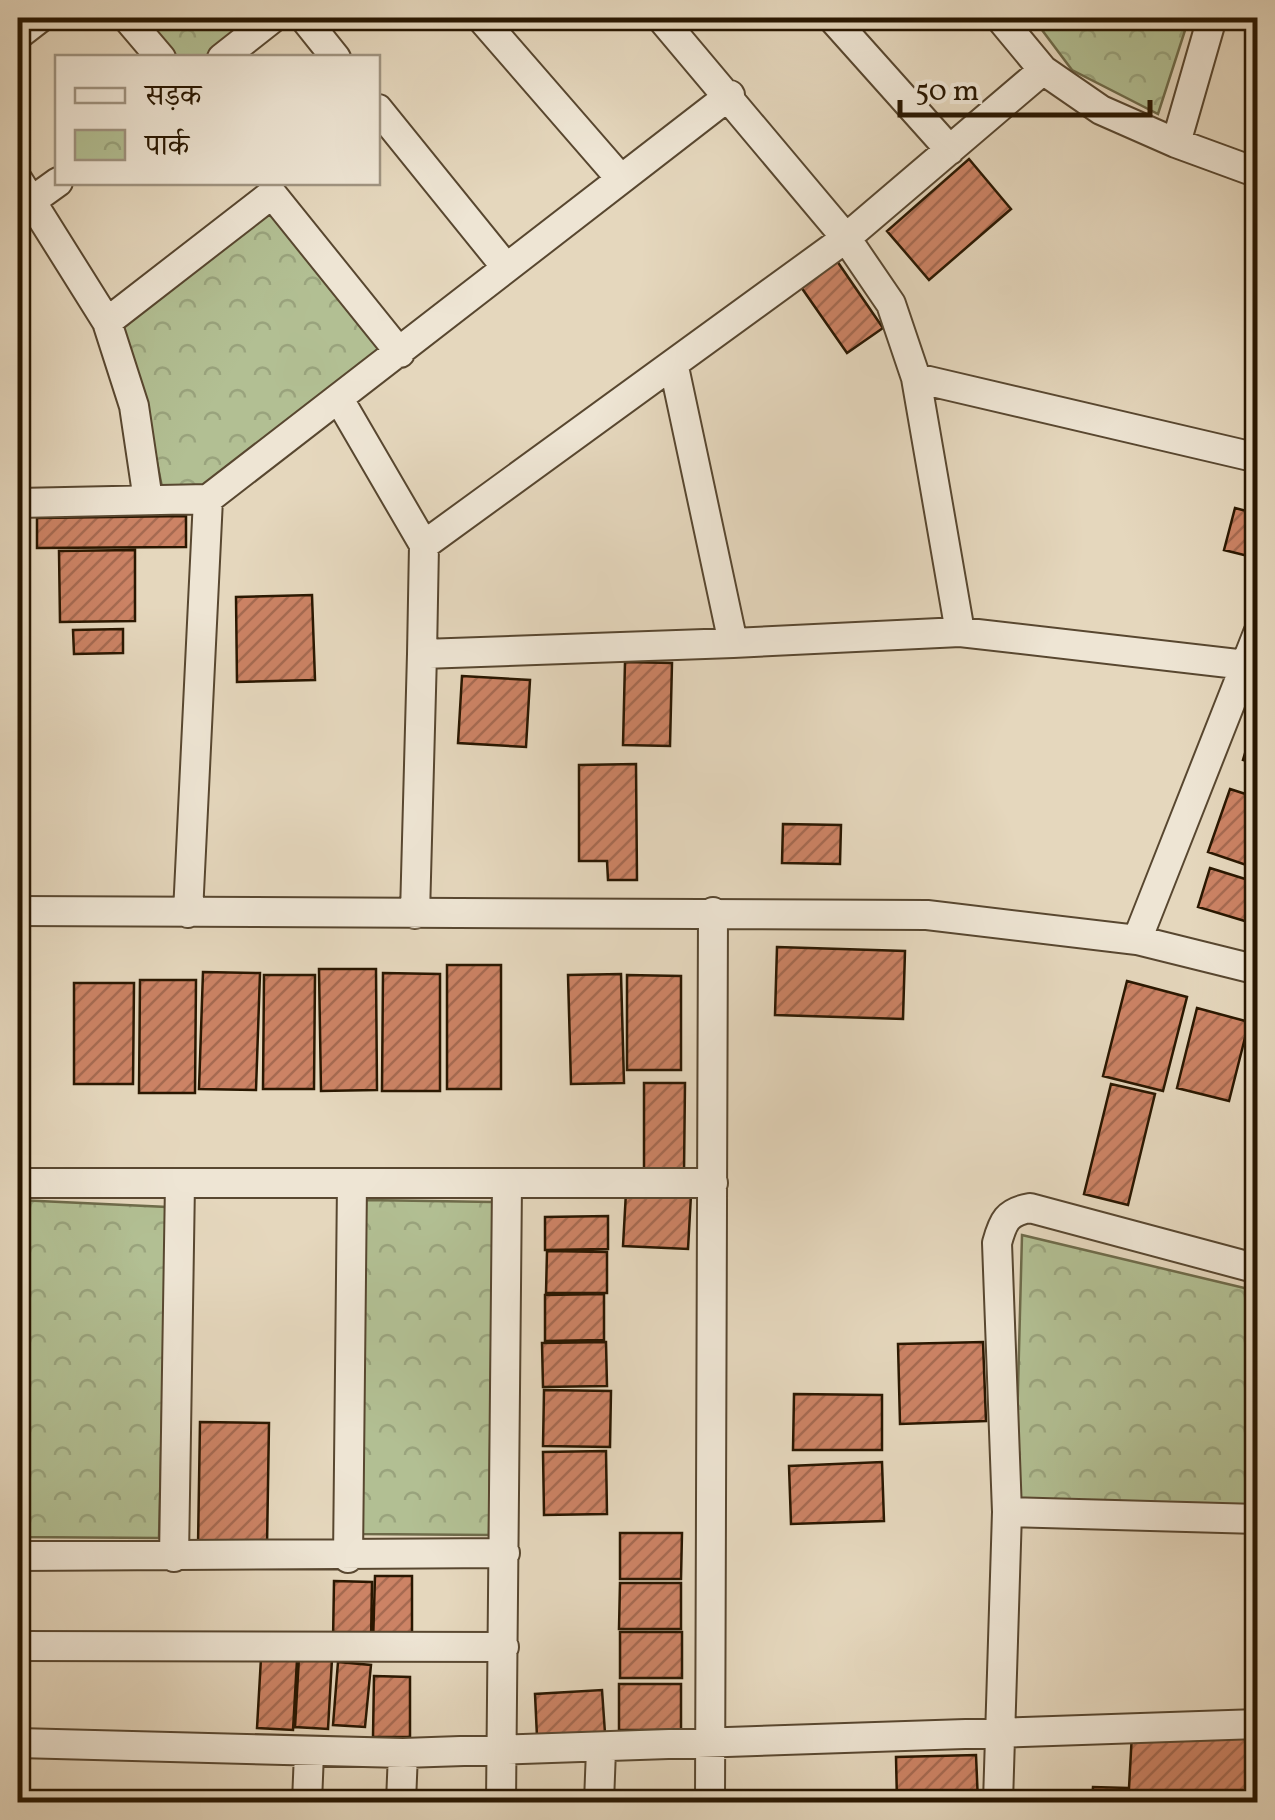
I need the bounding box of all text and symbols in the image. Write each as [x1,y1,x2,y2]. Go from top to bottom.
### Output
legend [55,55,380,185]
scale bar [900,55,1150,117]
text: 50 m [915,71,979,113]
text: सड़क [143,76,203,118]
text: पार्क [143,126,191,168]

